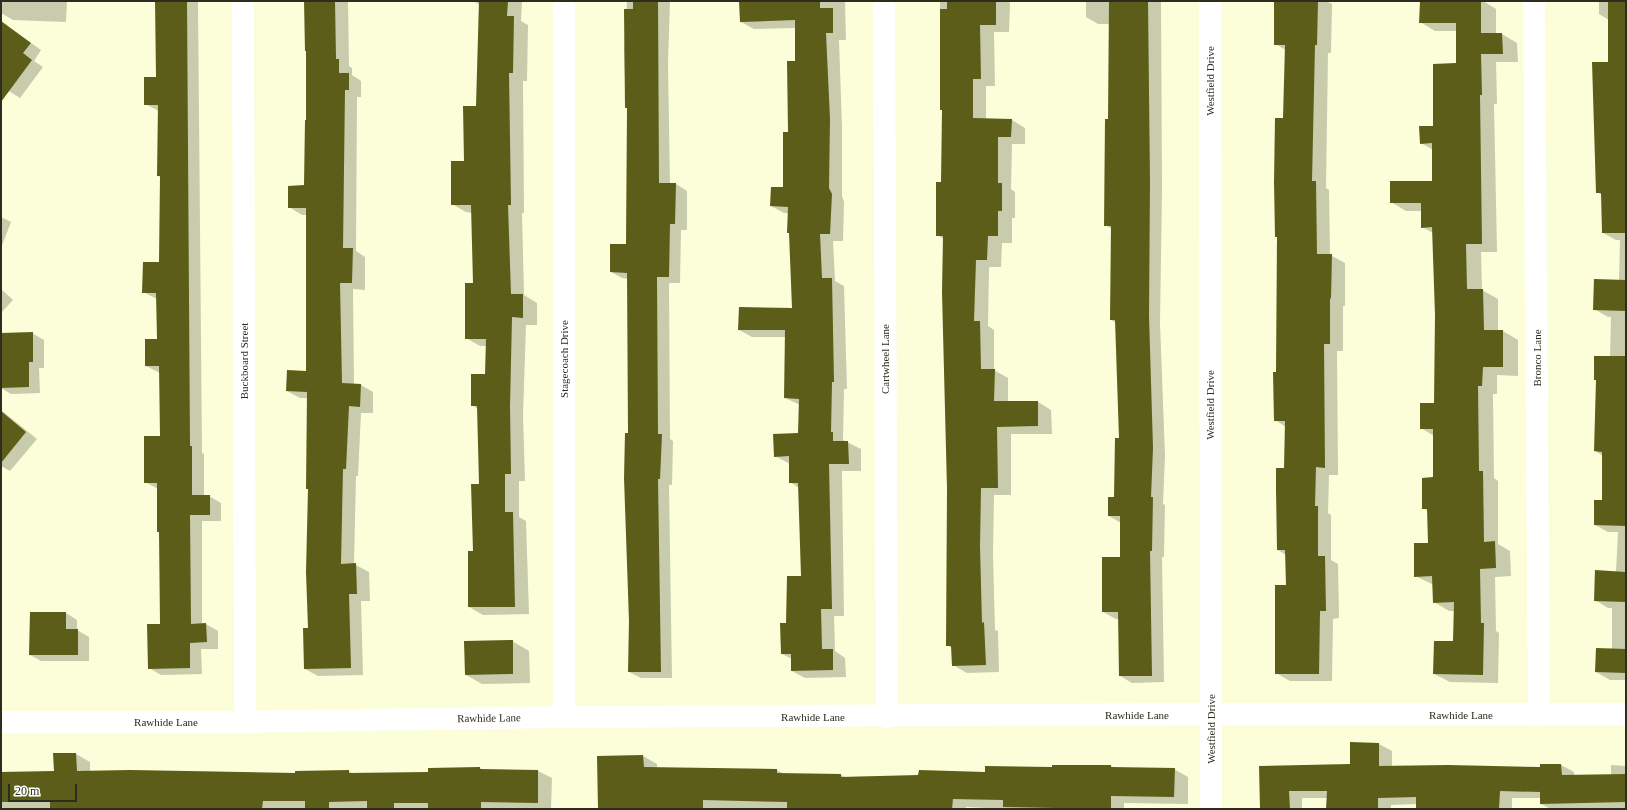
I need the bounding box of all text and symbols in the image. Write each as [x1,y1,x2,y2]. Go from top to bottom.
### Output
street label: Westfield Drive [1203,46,1217,116]
street label: Stagecoach Drive [557,320,571,398]
street label: Buckboard Street [237,323,251,399]
street label: Cartwheel Lane [878,324,892,394]
street label: Bronco Lane [1530,329,1544,387]
street label: Westfield Drive [1203,370,1217,440]
street label: Westfield Drive [1204,694,1218,764]
street label: Rawhide Lane [1105,708,1169,722]
street label: Rawhide Lane [1429,708,1493,722]
street label: Rawhide Lane [781,710,845,724]
street label: Rawhide Lane [457,711,521,725]
street label: Rawhide Lane [134,715,198,729]
scale bar [10,776,79,802]
text: 20 m [15,784,39,798]

